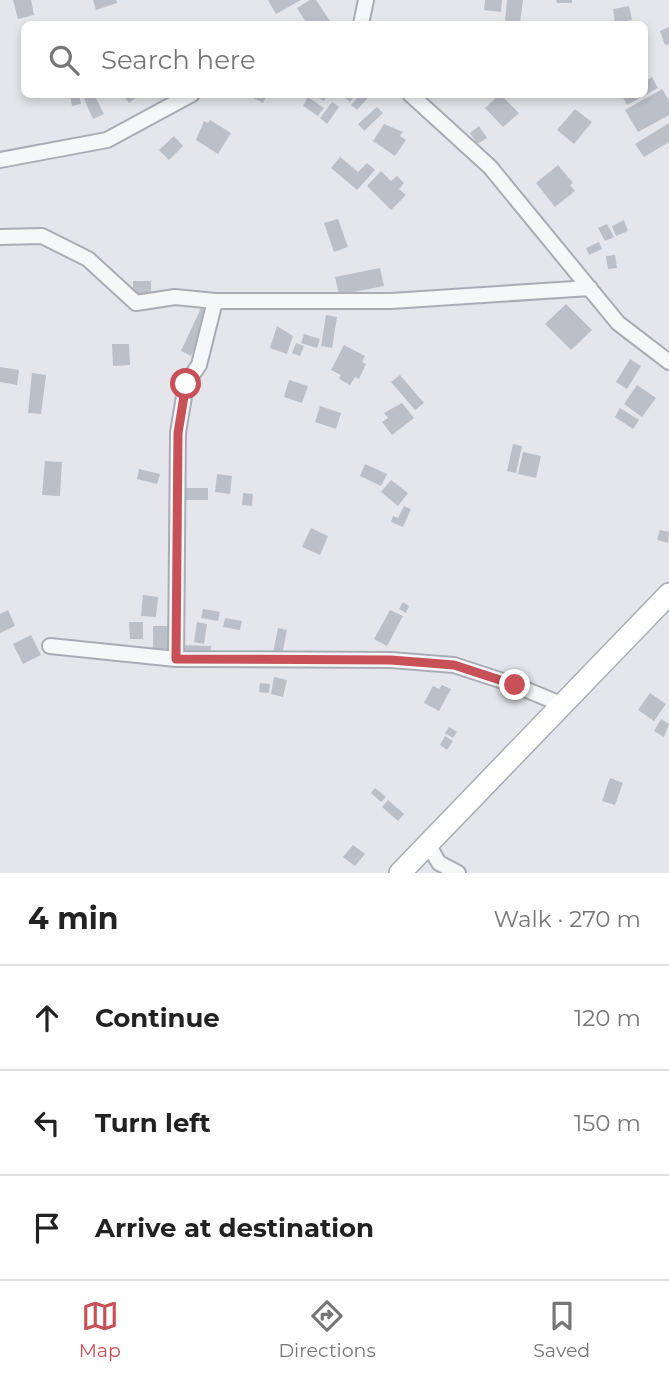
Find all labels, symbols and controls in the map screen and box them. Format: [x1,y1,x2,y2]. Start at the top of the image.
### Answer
search box [21,21,648,98]
icon: search [45,41,83,79]
text: Search here [101,44,256,76]
route start [170,368,201,399]
route end [499,669,530,700]
text: 4 min [28,900,118,937]
text: Walk · 270 m [494,905,641,933]
icon: ahead [28,999,66,1037]
text: Continue [95,1002,220,1034]
text: 120 m [574,1004,641,1032]
icon: left [28,1104,66,1142]
text: Turn left [95,1107,211,1139]
text: 150 m [574,1109,641,1137]
icon: arrive [28,1209,66,1247]
text: Arrive at destination [95,1212,374,1244]
tab: Map [79,1297,121,1362]
tab: Directions [278,1297,376,1362]
tab: Saved [533,1297,590,1362]

